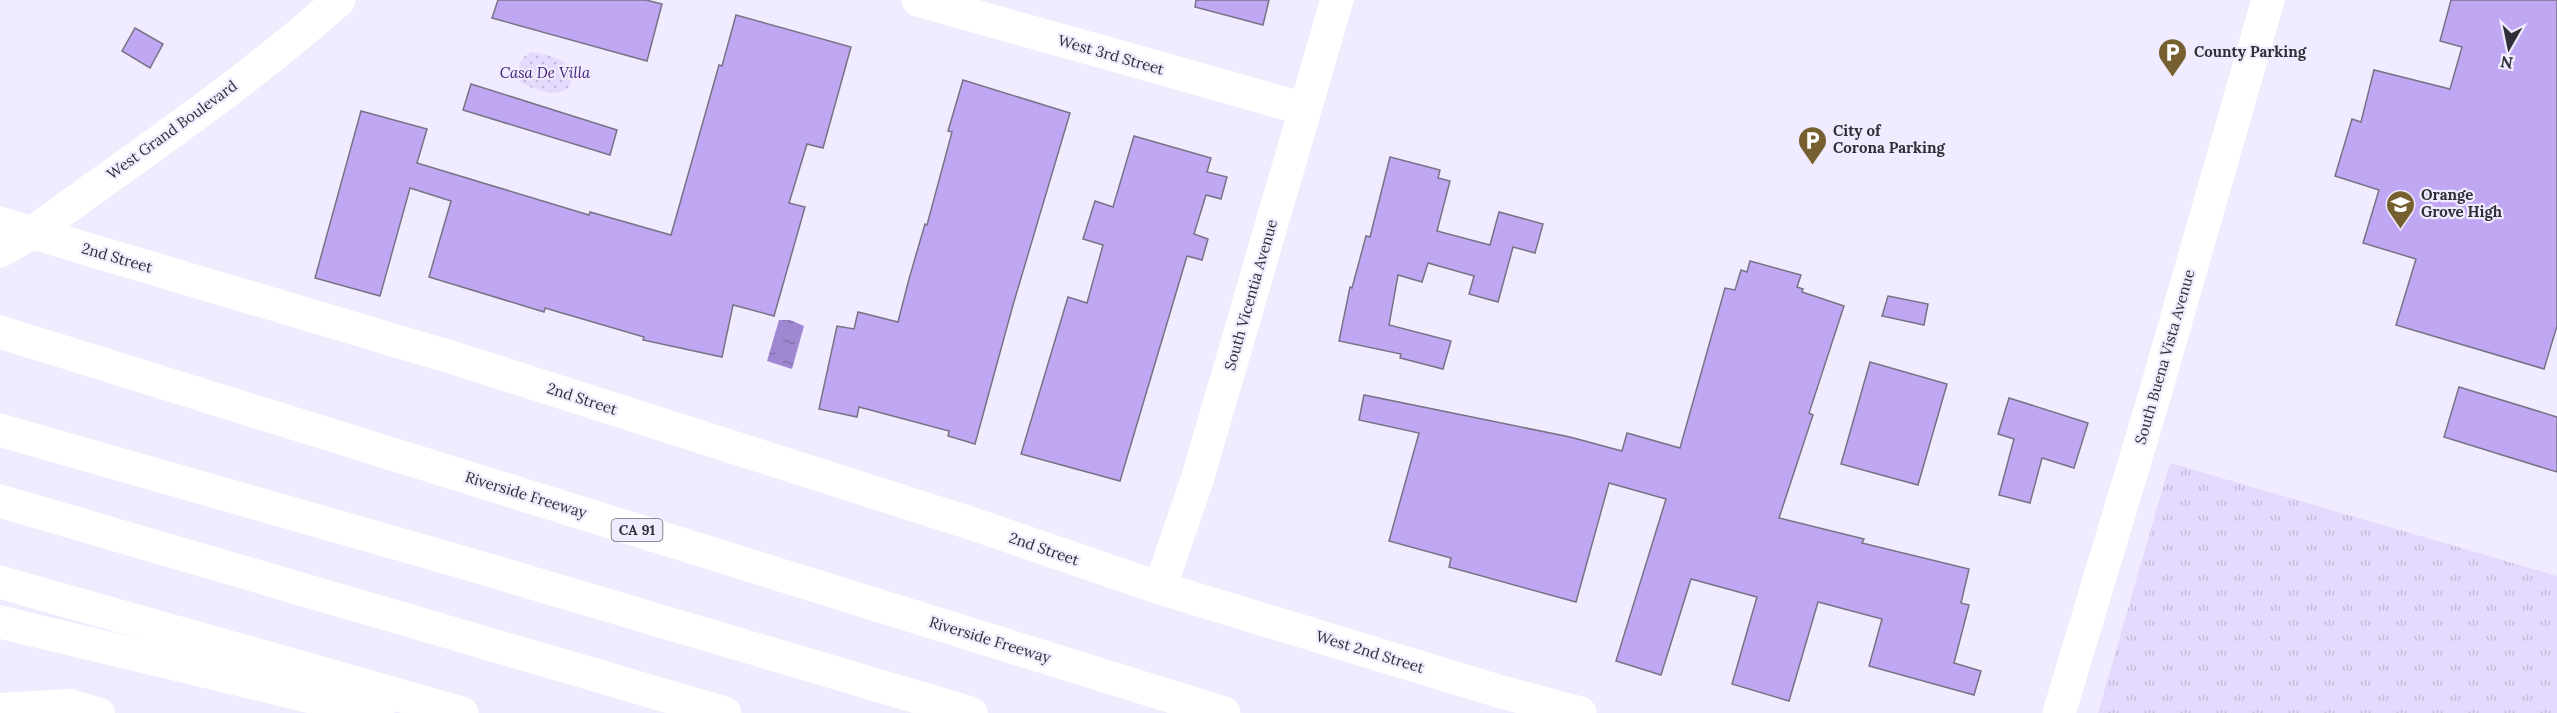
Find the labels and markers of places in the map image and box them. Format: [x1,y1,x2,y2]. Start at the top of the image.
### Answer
parking icon: County Parking [2157,36,2189,78]
place label: County Parking [2194,42,2307,61]
place label: City of Corona Parking [1833,121,1946,157]
parking icon: City of Corona Parking [1796,124,1828,166]
place label: Orange Grove High [2421,185,2503,221]
school or university icon: Orange Grove High [2384,188,2416,230]

